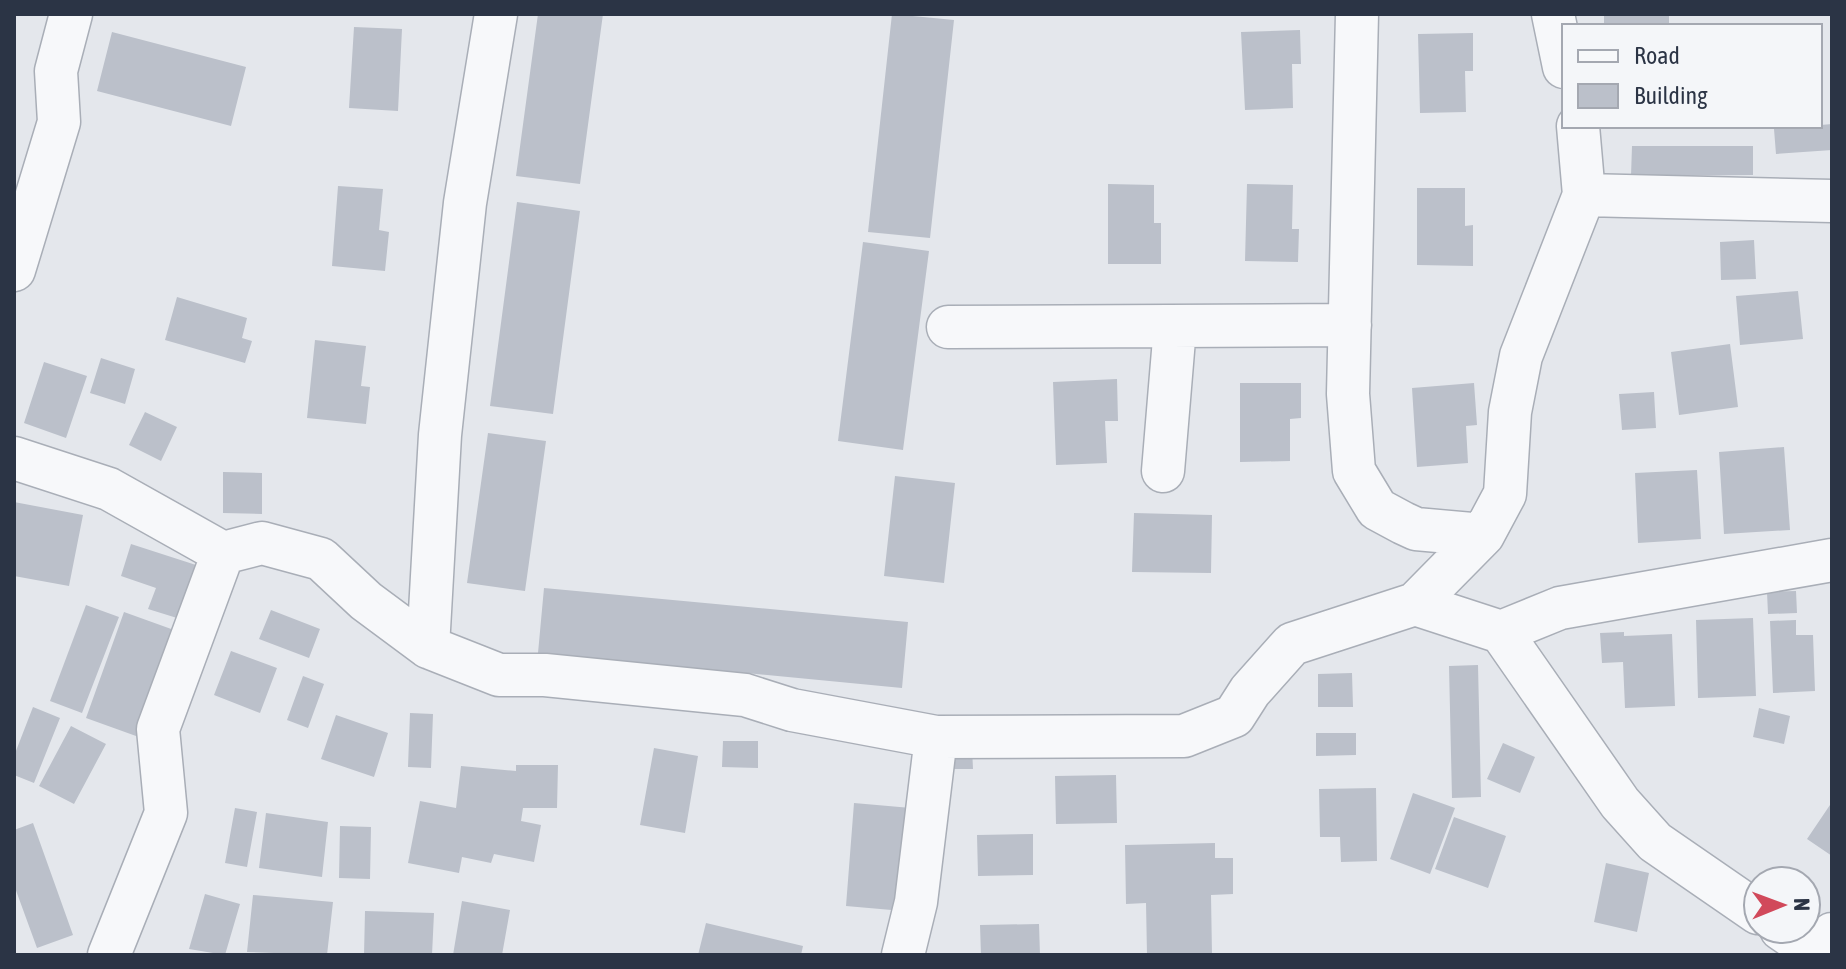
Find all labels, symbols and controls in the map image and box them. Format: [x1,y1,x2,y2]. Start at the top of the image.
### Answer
legend [1562,24,1822,128]
text: Road [1634,42,1680,69]
text: Building [1634,82,1708,109]
north arrow [1742,865,1822,945]
text: N [1789,898,1815,911]

